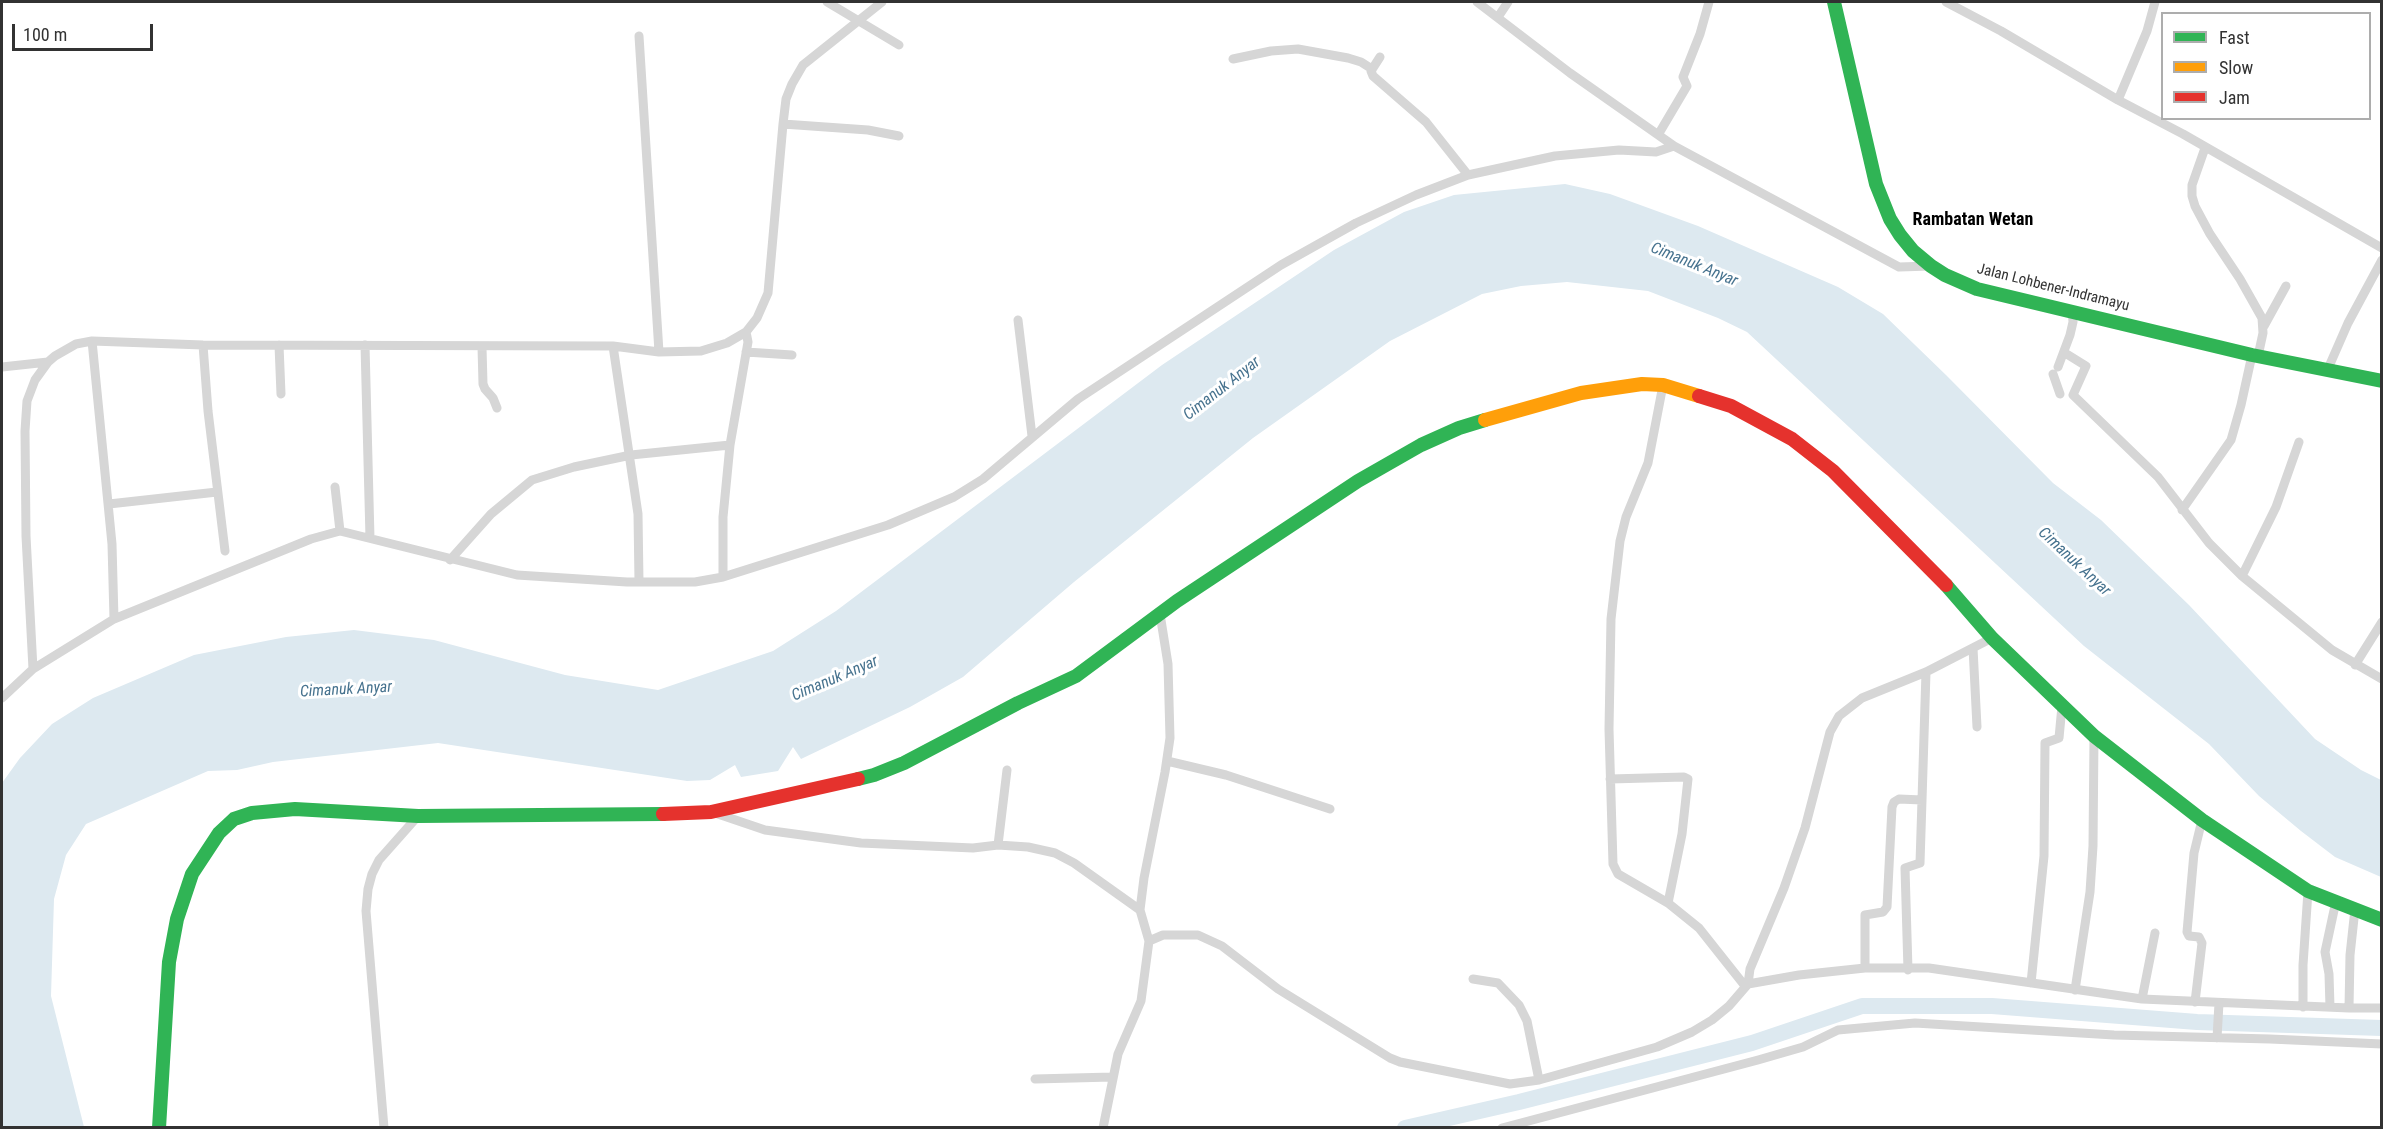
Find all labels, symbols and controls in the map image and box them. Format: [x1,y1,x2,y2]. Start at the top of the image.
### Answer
scale bar [15,12,156,50]
legend [2161,12,2371,120]
text: 100 m [23,24,67,45]
text: Fast [2219,27,2250,48]
text: Slow [2219,57,2253,78]
text: Jam [2219,87,2250,108]
district label: Rambatan Wetan [1913,209,2033,231]
water label: Cimanuk Anyar [1648,239,1740,291]
street label: Jalan Lohbener-Indramayu [1975,260,2131,316]
water label: Cimanuk Anyar [1180,353,1264,425]
water label: Cimanuk Anyar [2034,524,2114,600]
water label: Cimanuk Anyar [789,652,881,706]
water label: Cimanuk Anyar [300,678,392,702]

